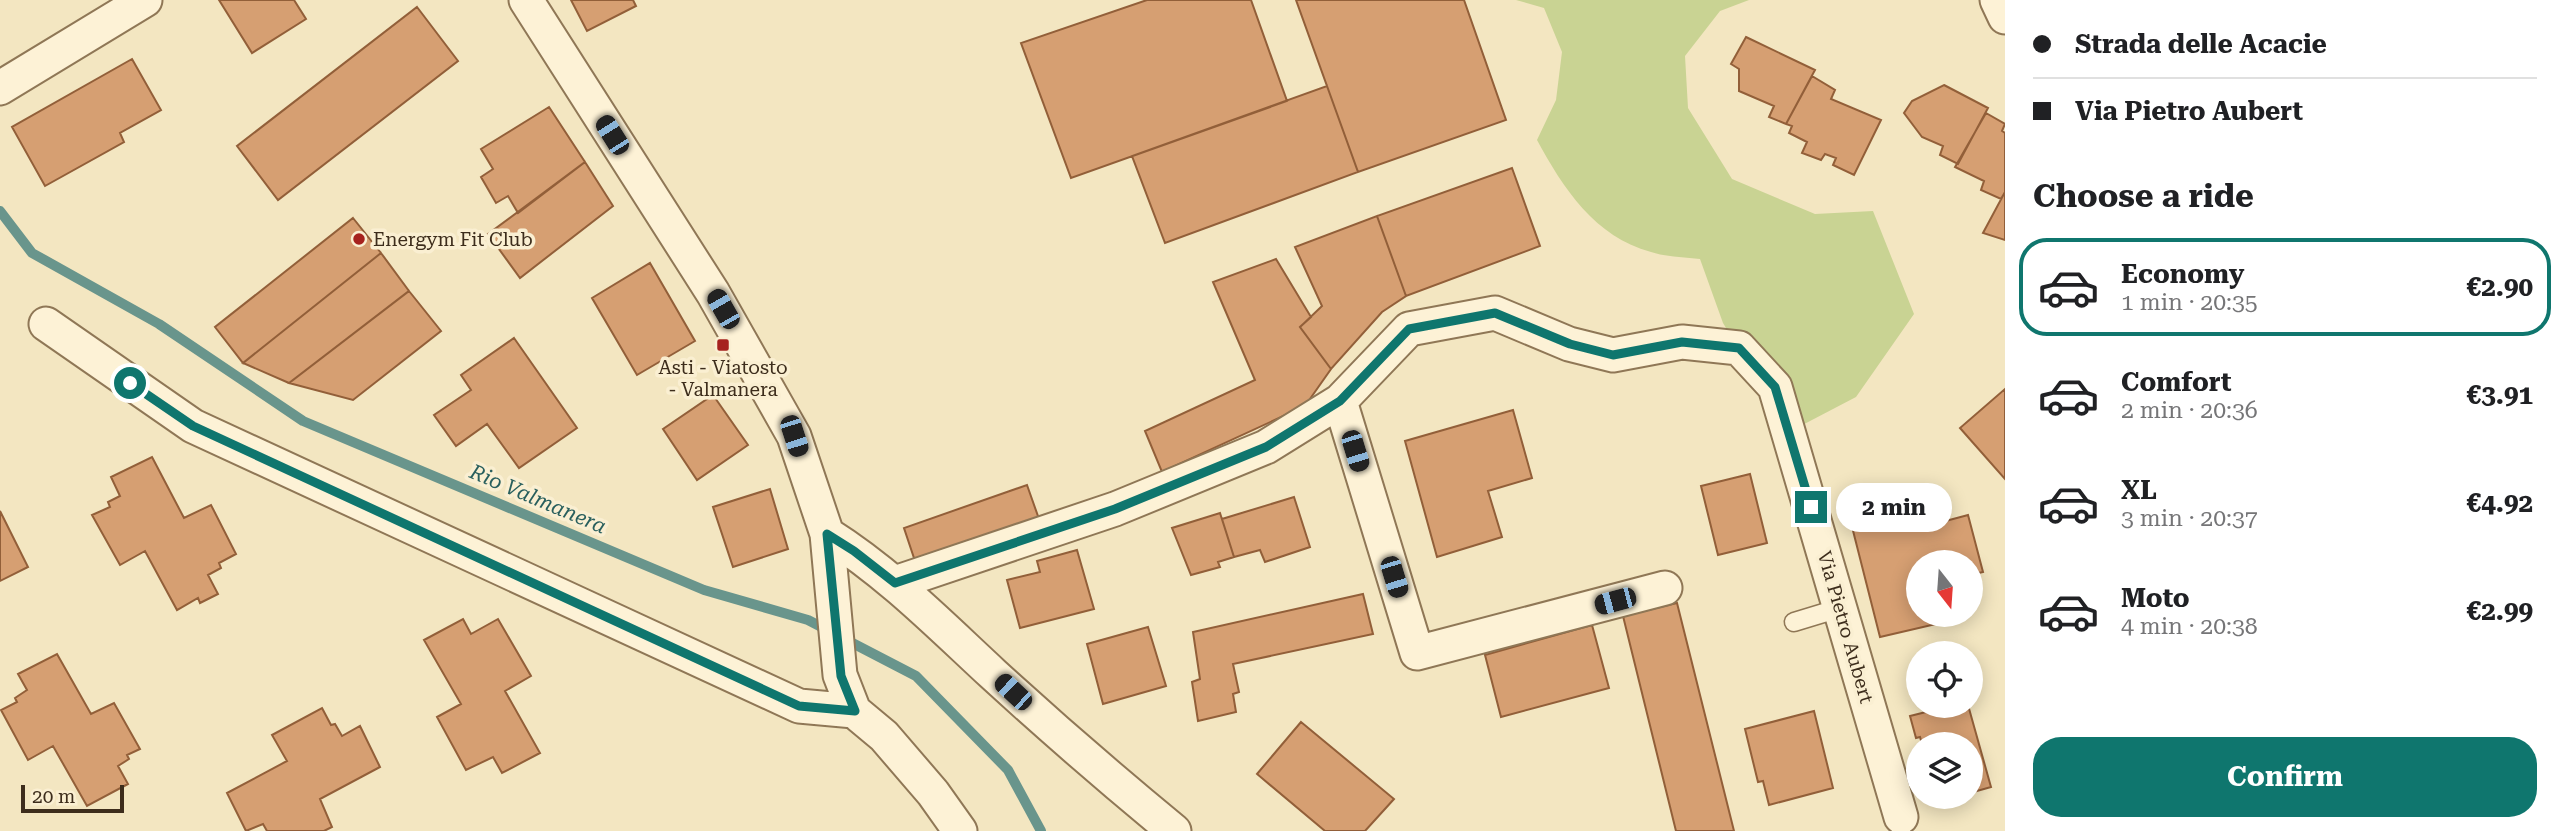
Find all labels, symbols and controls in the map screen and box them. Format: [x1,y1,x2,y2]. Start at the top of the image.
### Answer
text: Strada delle Acacie [2075,29,2327,59]
text: Via Pietro Aubert [2075,96,2303,126]
car [592,112,633,158]
text: Choose a ride [2033,177,2254,215]
place label: Energym Fit Club [373,228,533,251]
marker: Energym Fit Club [351,231,367,247]
icon: car [2037,256,2100,319]
text: Economy [2121,259,2244,289]
text: €2.90 [2467,272,2533,302]
car [704,286,743,332]
text: 1 min · 20:35 [2121,289,2258,316]
marker: Asti - Viatosto - Valmanera [715,337,731,353]
place label: Asti - Viatosto - Valmanera [658,356,788,401]
icon: car [2037,364,2100,427]
route start [114,367,146,399]
text: Comfort [2121,367,2231,397]
text: €3.91 [2467,380,2533,410]
text: 2 min · 20:36 [2121,397,2258,424]
car [778,413,811,459]
car [1339,428,1372,474]
water label: Rio Valmanera [465,459,610,539]
icon: car [2037,472,2100,535]
text: XL [2121,475,2157,505]
callout: 2 min [1836,482,1951,532]
text: €4.92 [2467,488,2533,518]
route end [1795,491,1827,523]
text: 2 min [1862,494,1926,521]
text: 3 min · 20:37 [2121,505,2258,532]
street label: Via Pietro Aubert [1813,548,1878,706]
north arrow [1906,550,1983,626]
map controls [1906,550,1983,809]
car [1378,554,1411,600]
icon: car [2037,580,2100,643]
text: Moto [2121,583,2190,613]
car [1592,585,1639,617]
text: €2.99 [2467,596,2533,626]
text: 4 min · 20:38 [2121,613,2258,640]
button: locate [1906,641,1983,718]
car [991,670,1036,714]
button: layers [1906,732,1983,809]
button: Confirm [2033,737,2537,817]
scale bar [21,782,124,814]
text: 20 m [32,785,75,808]

